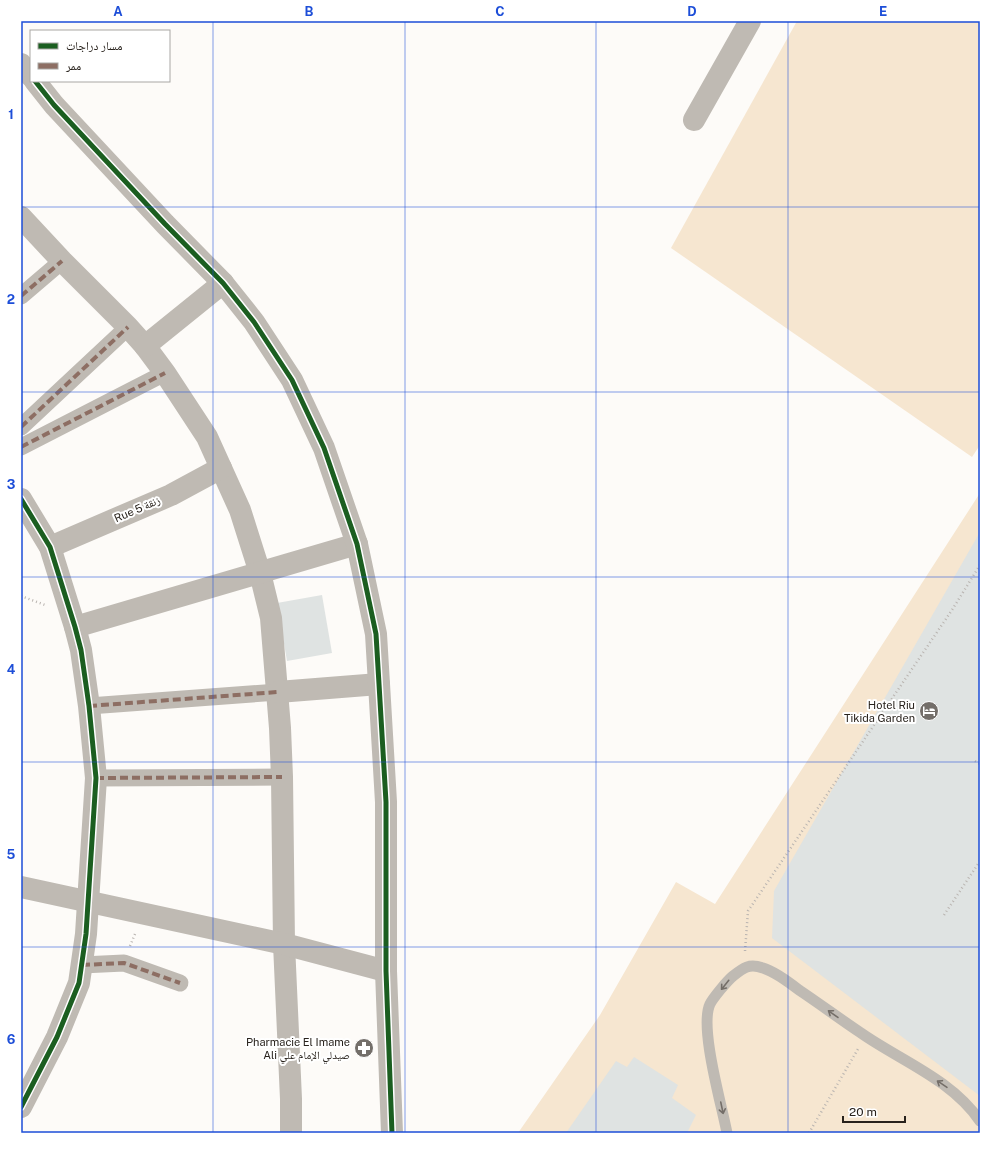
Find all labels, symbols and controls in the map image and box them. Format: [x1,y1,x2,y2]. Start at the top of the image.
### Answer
text: A [113,4,123,19]
text: B [305,4,314,19]
text: C [495,4,505,19]
text: D [687,4,697,19]
text: E [879,4,887,19]
legend [30,30,170,82]
text: مسار دراجات [66,39,122,53]
text: ممر [65,59,81,73]
text: 1 [8,107,14,122]
text: 2 [7,292,15,307]
text: 3 [7,477,16,492]
street label: Rue 5 زنقة [112,494,162,524]
text: 4 [7,662,16,677]
place label: Hotel Riu Tikida Garden [844,699,915,724]
hotel icon: Hotel Riu Tikida Garden [918,700,940,722]
text: 5 [7,847,16,862]
one-way arrow [720,980,729,991]
one-way arrow [828,1010,839,1018]
text: 6 [7,1032,16,1047]
place label: Pharmacie El Imame Ali صيدلي الإمام علي [246,1036,350,1064]
pharmacy icon: Pharmacie El Imame Ali صيدلي الإمام علي [353,1037,375,1059]
one-way arrow [937,1080,948,1088]
scale bar [843,1098,905,1124]
one-way arrow [718,1101,726,1114]
text: 20 m [849,1105,877,1119]

